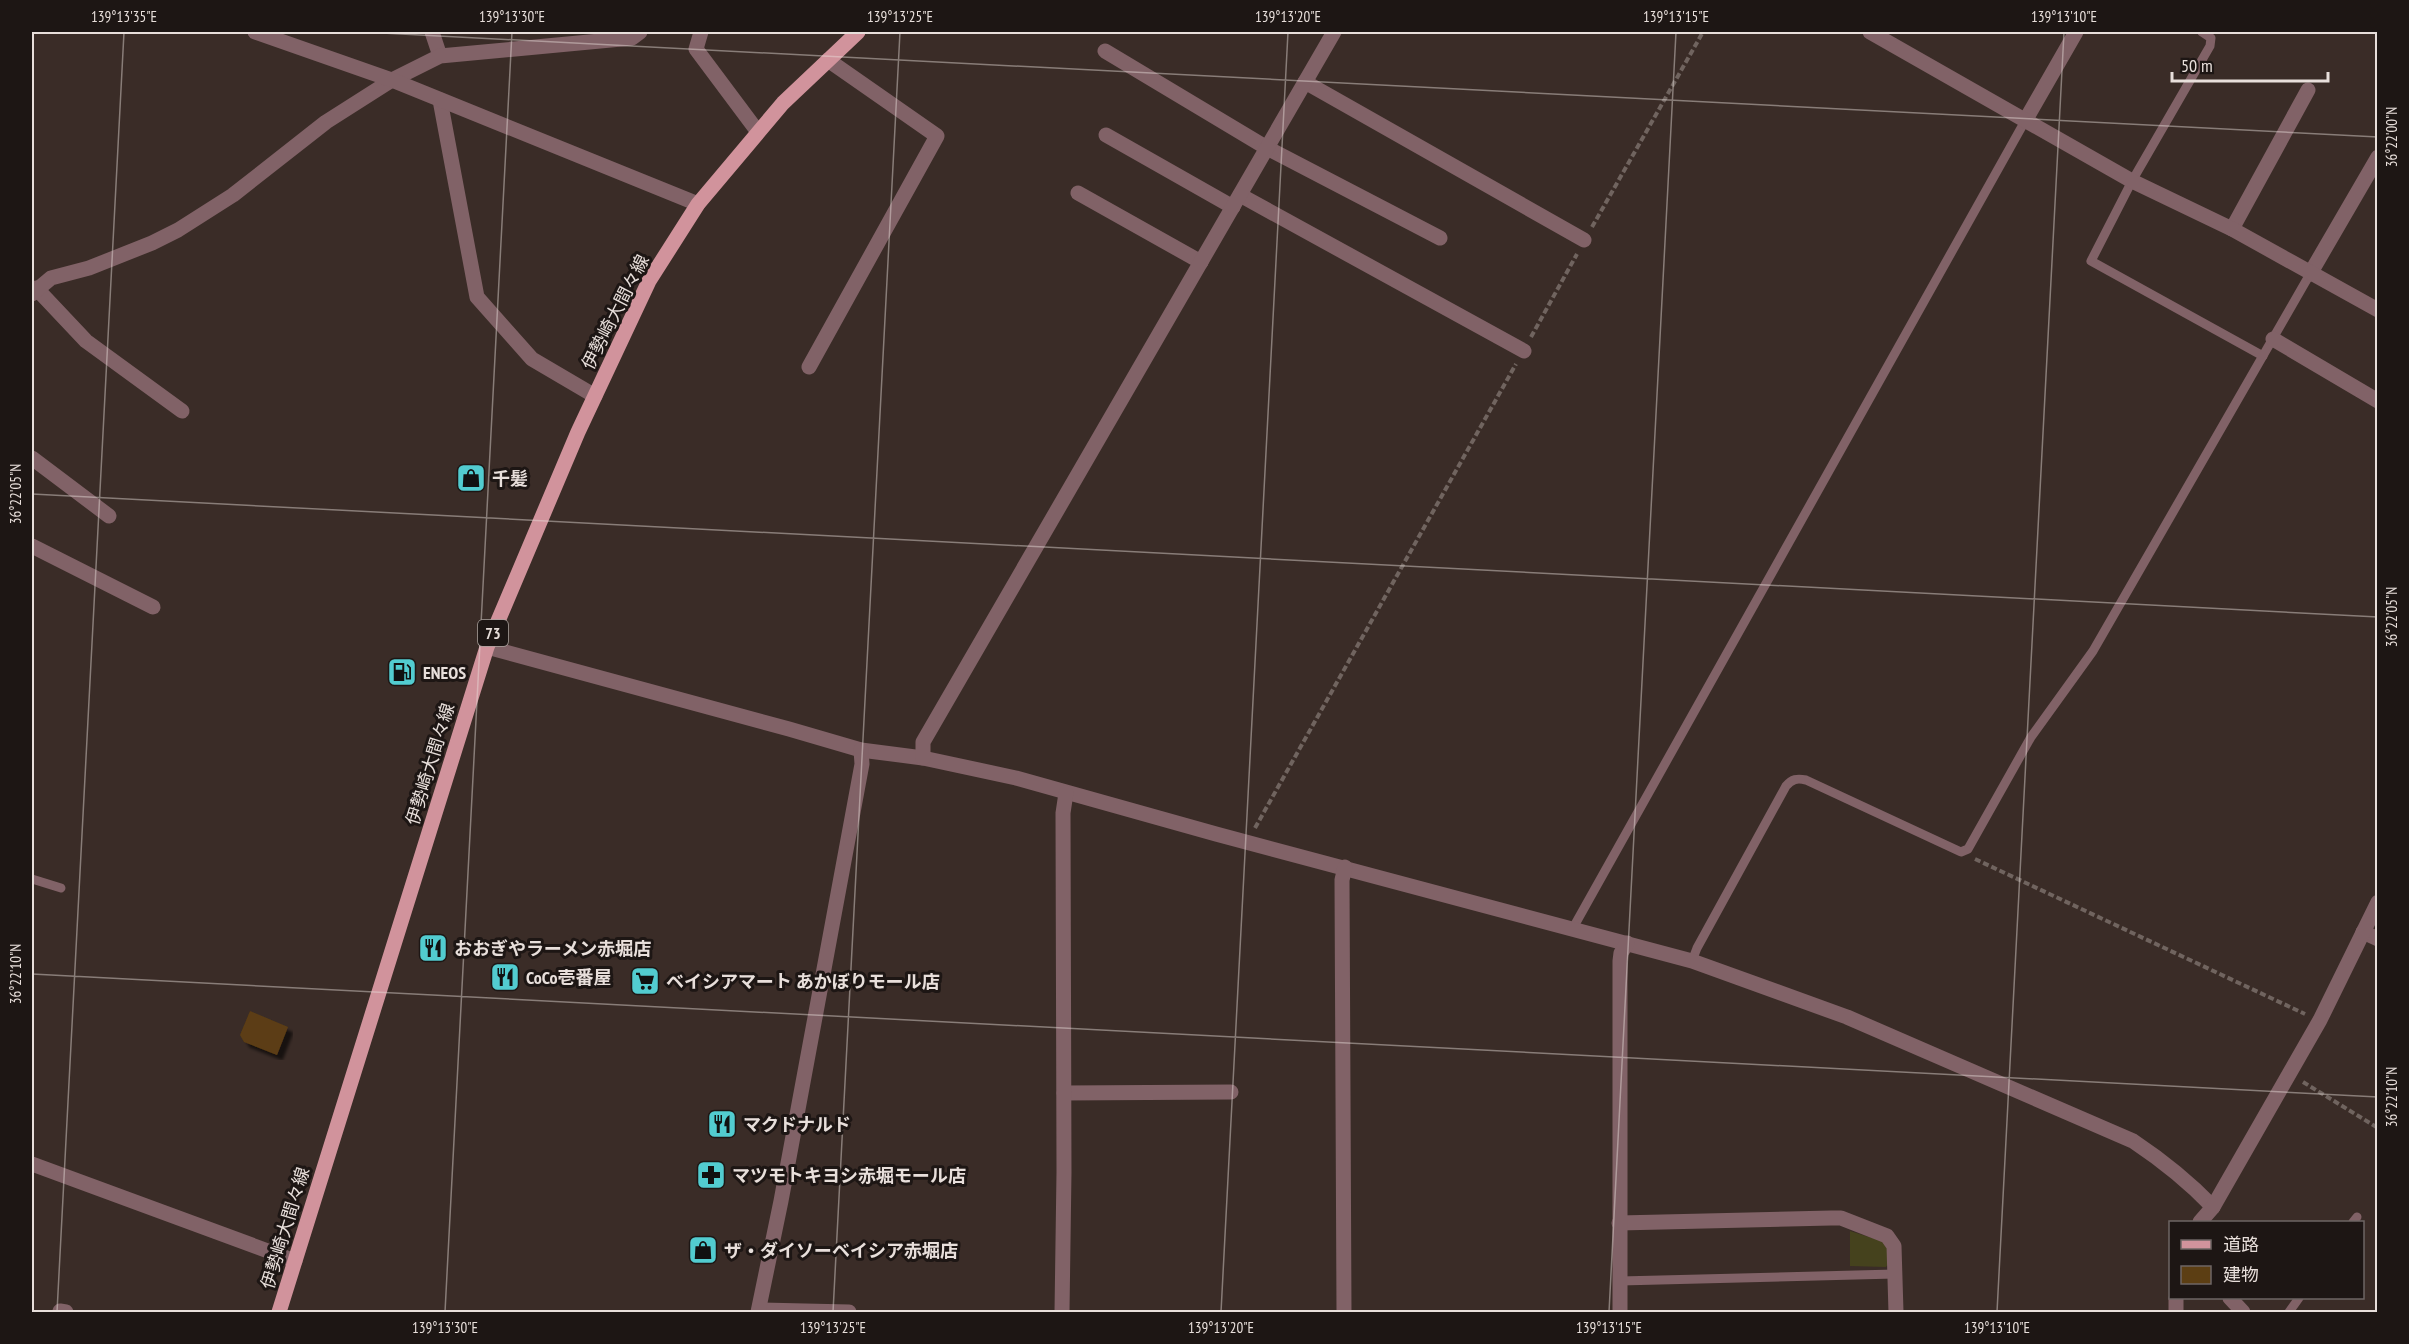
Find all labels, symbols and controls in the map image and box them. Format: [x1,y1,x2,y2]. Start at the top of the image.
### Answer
text: 139°13'35"E [91,7,157,26]
text: 139°13'30"E [479,7,545,26]
text: 139°13'25"E [867,7,933,26]
text: 139°13'20"E [1255,7,1321,26]
text: 139°13'15"E [1643,7,1709,26]
text: 139°13'10"E [2031,7,2097,26]
scale bar [2172,45,2328,83]
text: 50 m [2181,54,2213,77]
text: 36°22'00"N [2382,107,2401,167]
street label: 伊勢崎大間々線 [576,251,654,373]
shop icon: 千髪 [455,462,487,494]
text: 36°22'05"N [6,464,25,524]
place label: 千髪 [492,467,528,490]
text: 36°22'05"N [2382,587,2401,647]
road number: 73 [478,620,508,646]
fuel station icon: ENEOS [386,656,418,688]
place label: ENEOS [423,661,466,684]
street label: 伊勢崎大間々線 [401,700,459,828]
restaurant icon: おおぎやラーメン赤堀店 [417,932,449,964]
place label: おおぎやラーメン赤堀店 [454,937,651,960]
text: 36°22'10"N [6,944,25,1004]
restaurant icon: CoCo壱番屋 [489,961,521,993]
supermarket icon: ベイシアマート あかぼりモール店 [629,965,661,997]
place label: CoCo壱番屋 [526,966,611,989]
place label: ベイシアマート あかぼりモール店 [666,970,940,993]
text: 36°22'10"N [2382,1067,2401,1127]
restaurant icon: マクドナルド [706,1108,738,1140]
place label: マクドナルド [743,1113,851,1136]
pharmacy icon: マツモトキヨシ赤堀モール店 [695,1159,727,1191]
street label: 伊勢崎大間々線 [256,1164,314,1292]
place label: マツモトキヨシ赤堀モール店 [732,1164,966,1187]
legend [2169,1221,2364,1299]
text: 道路 [2223,1233,2259,1256]
shop icon: ザ・ダイソーベイシア赤堀店 [687,1234,719,1266]
place label: ザ・ダイソーベイシア赤堀店 [724,1239,958,1262]
text: 建物 [2223,1263,2259,1286]
text: 139°13'30"E [412,1318,478,1337]
text: 139°13'25"E [800,1318,866,1337]
text: 139°13'20"E [1188,1318,1254,1337]
text: 139°13'15"E [1576,1318,1642,1337]
text: 139°13'10"E [1964,1318,2030,1337]

